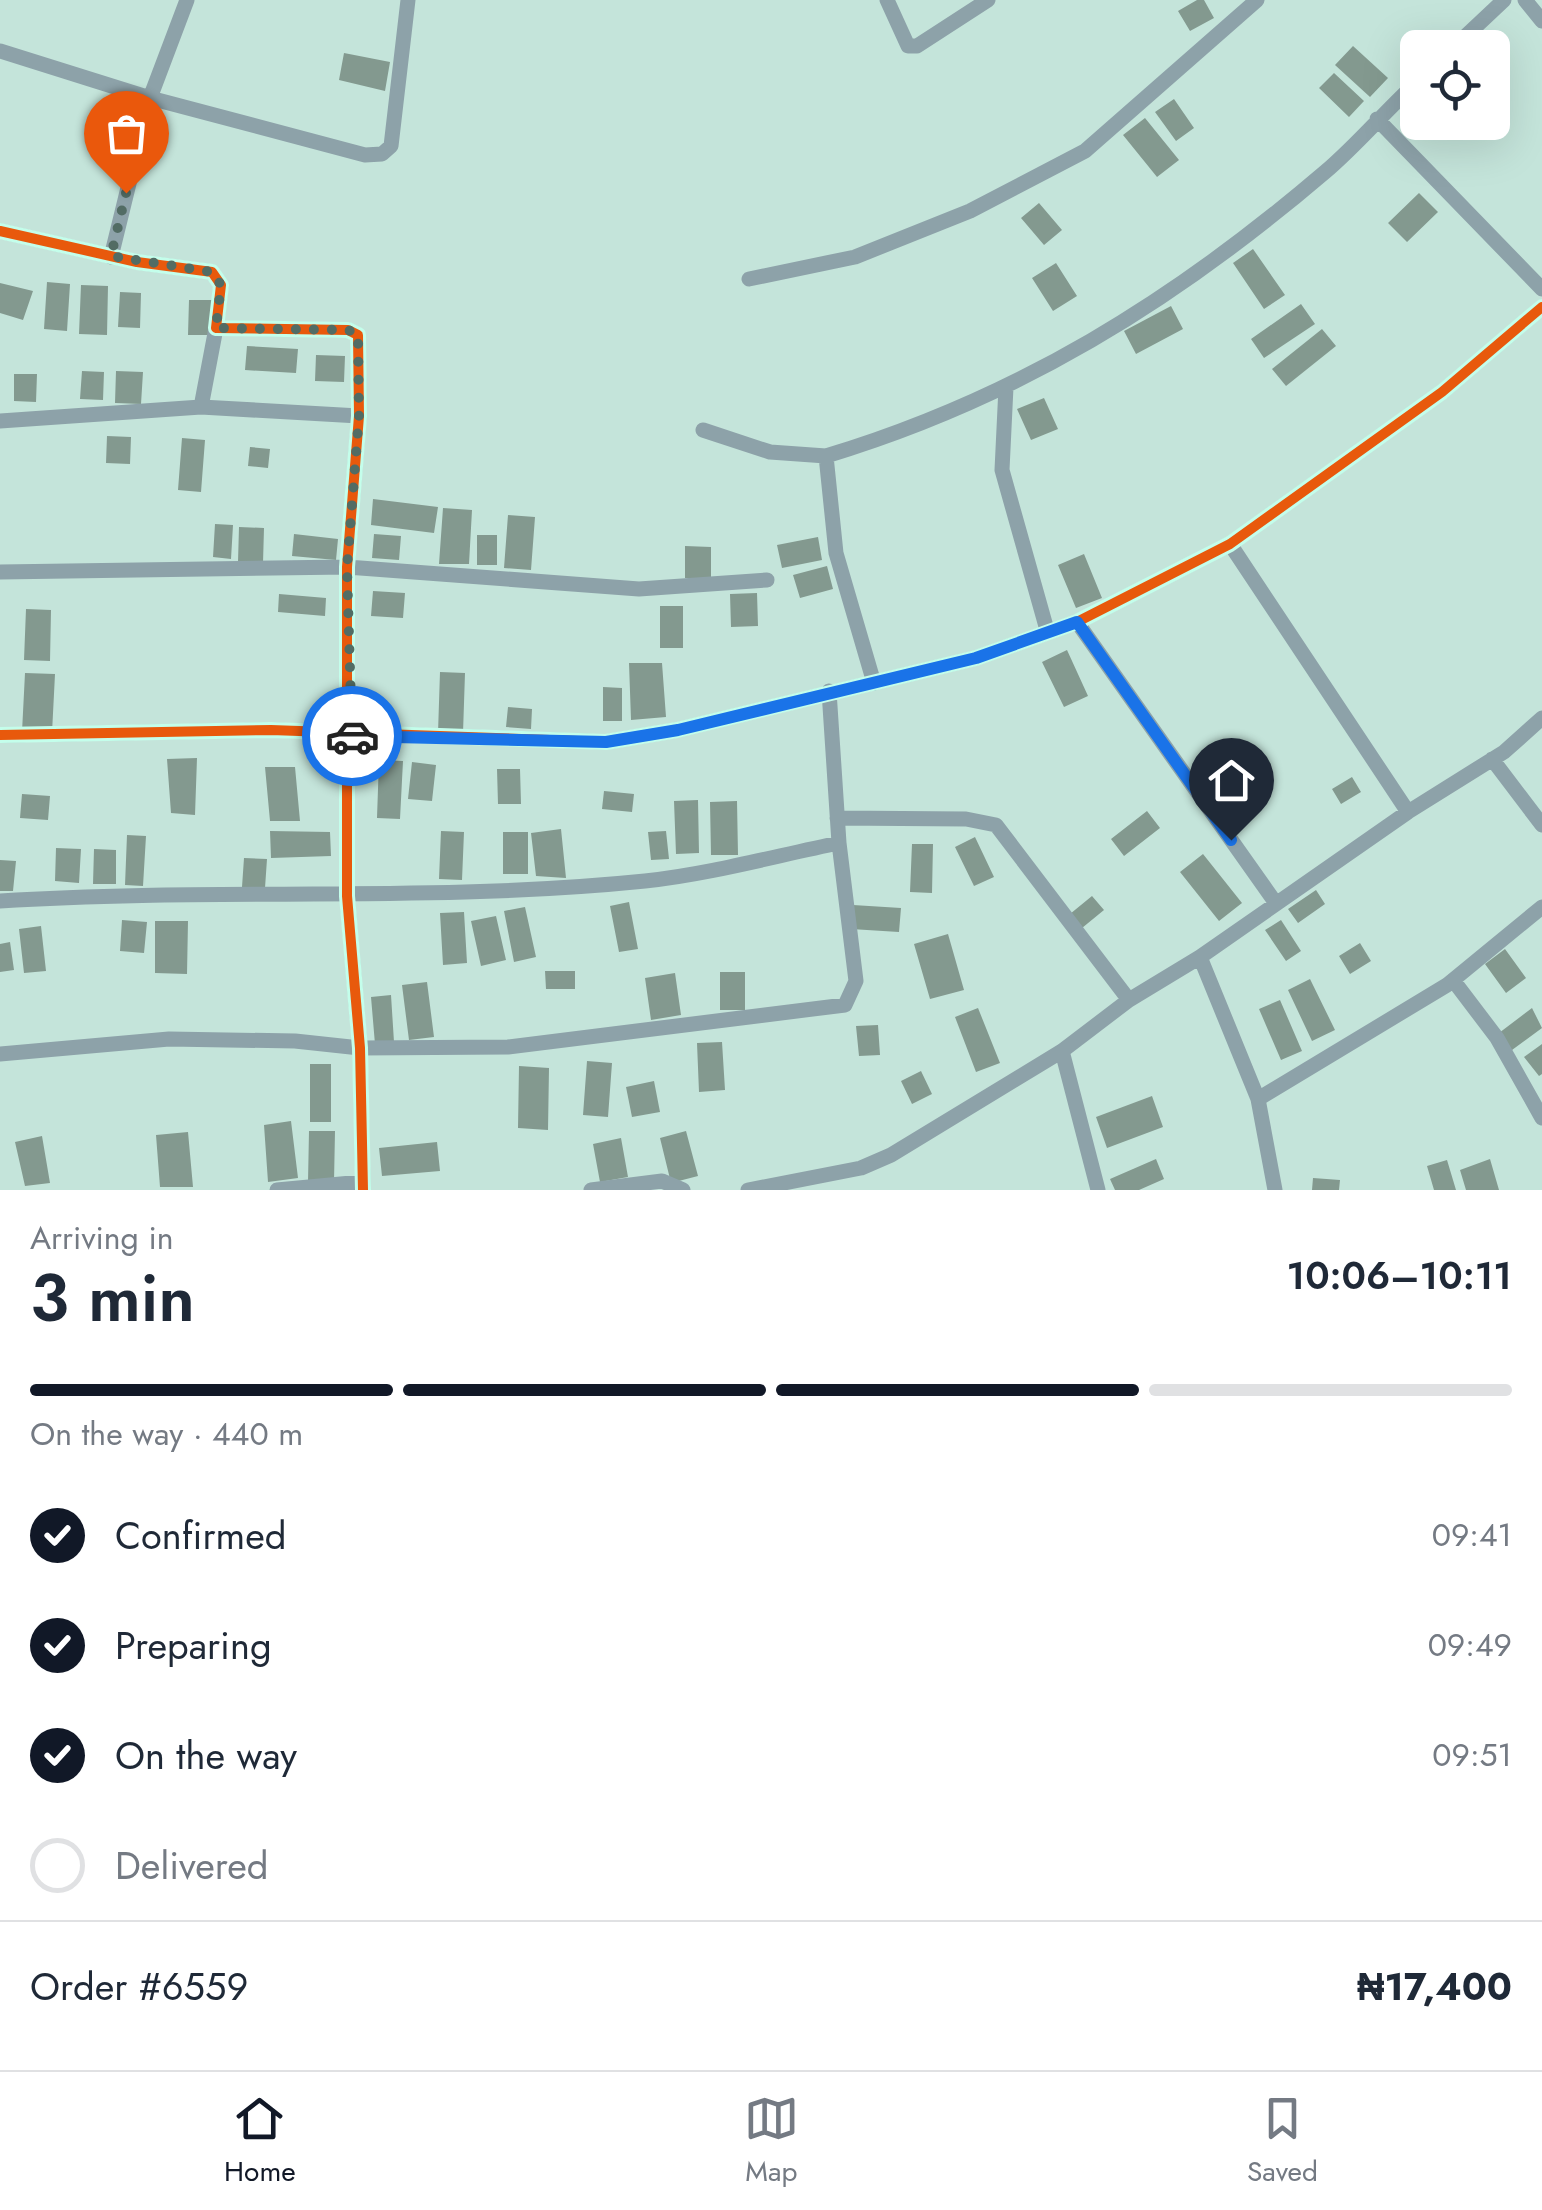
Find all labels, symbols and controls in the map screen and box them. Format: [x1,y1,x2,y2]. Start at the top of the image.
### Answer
map controls [1400,30,1510,140]
button: locate [1400,30,1510,140]
pin [84,91,169,194]
icon: bag [99,106,154,161]
courier [302,686,402,786]
icon: car [325,709,380,764]
pin [1189,738,1274,841]
icon: home [1204,753,1259,808]
text: Arriving in [30,1215,174,1261]
text: 10:06–10:11 [1287,1248,1512,1303]
text: 3 min [30,1251,195,1345]
text: On the way · 440 m [30,1411,303,1457]
icon: check [30,1508,85,1563]
text: Confirmed [115,1508,286,1563]
text: 09:41 [1432,1512,1512,1558]
icon: check [30,1618,85,1673]
text: Preparing [115,1618,272,1673]
text: 09:49 [1428,1622,1512,1668]
icon: check [30,1728,85,1783]
text: On the way [115,1728,297,1783]
text: 09:51 [1432,1732,1512,1778]
text: Delivered [115,1838,268,1893]
text: Order #6559 [30,1959,248,2014]
text: ₦17,400 [1357,1959,1512,2014]
tab: Home [224,2091,296,2192]
tab: Map [744,2091,799,2192]
tab: Saved [1247,2091,1318,2192]

